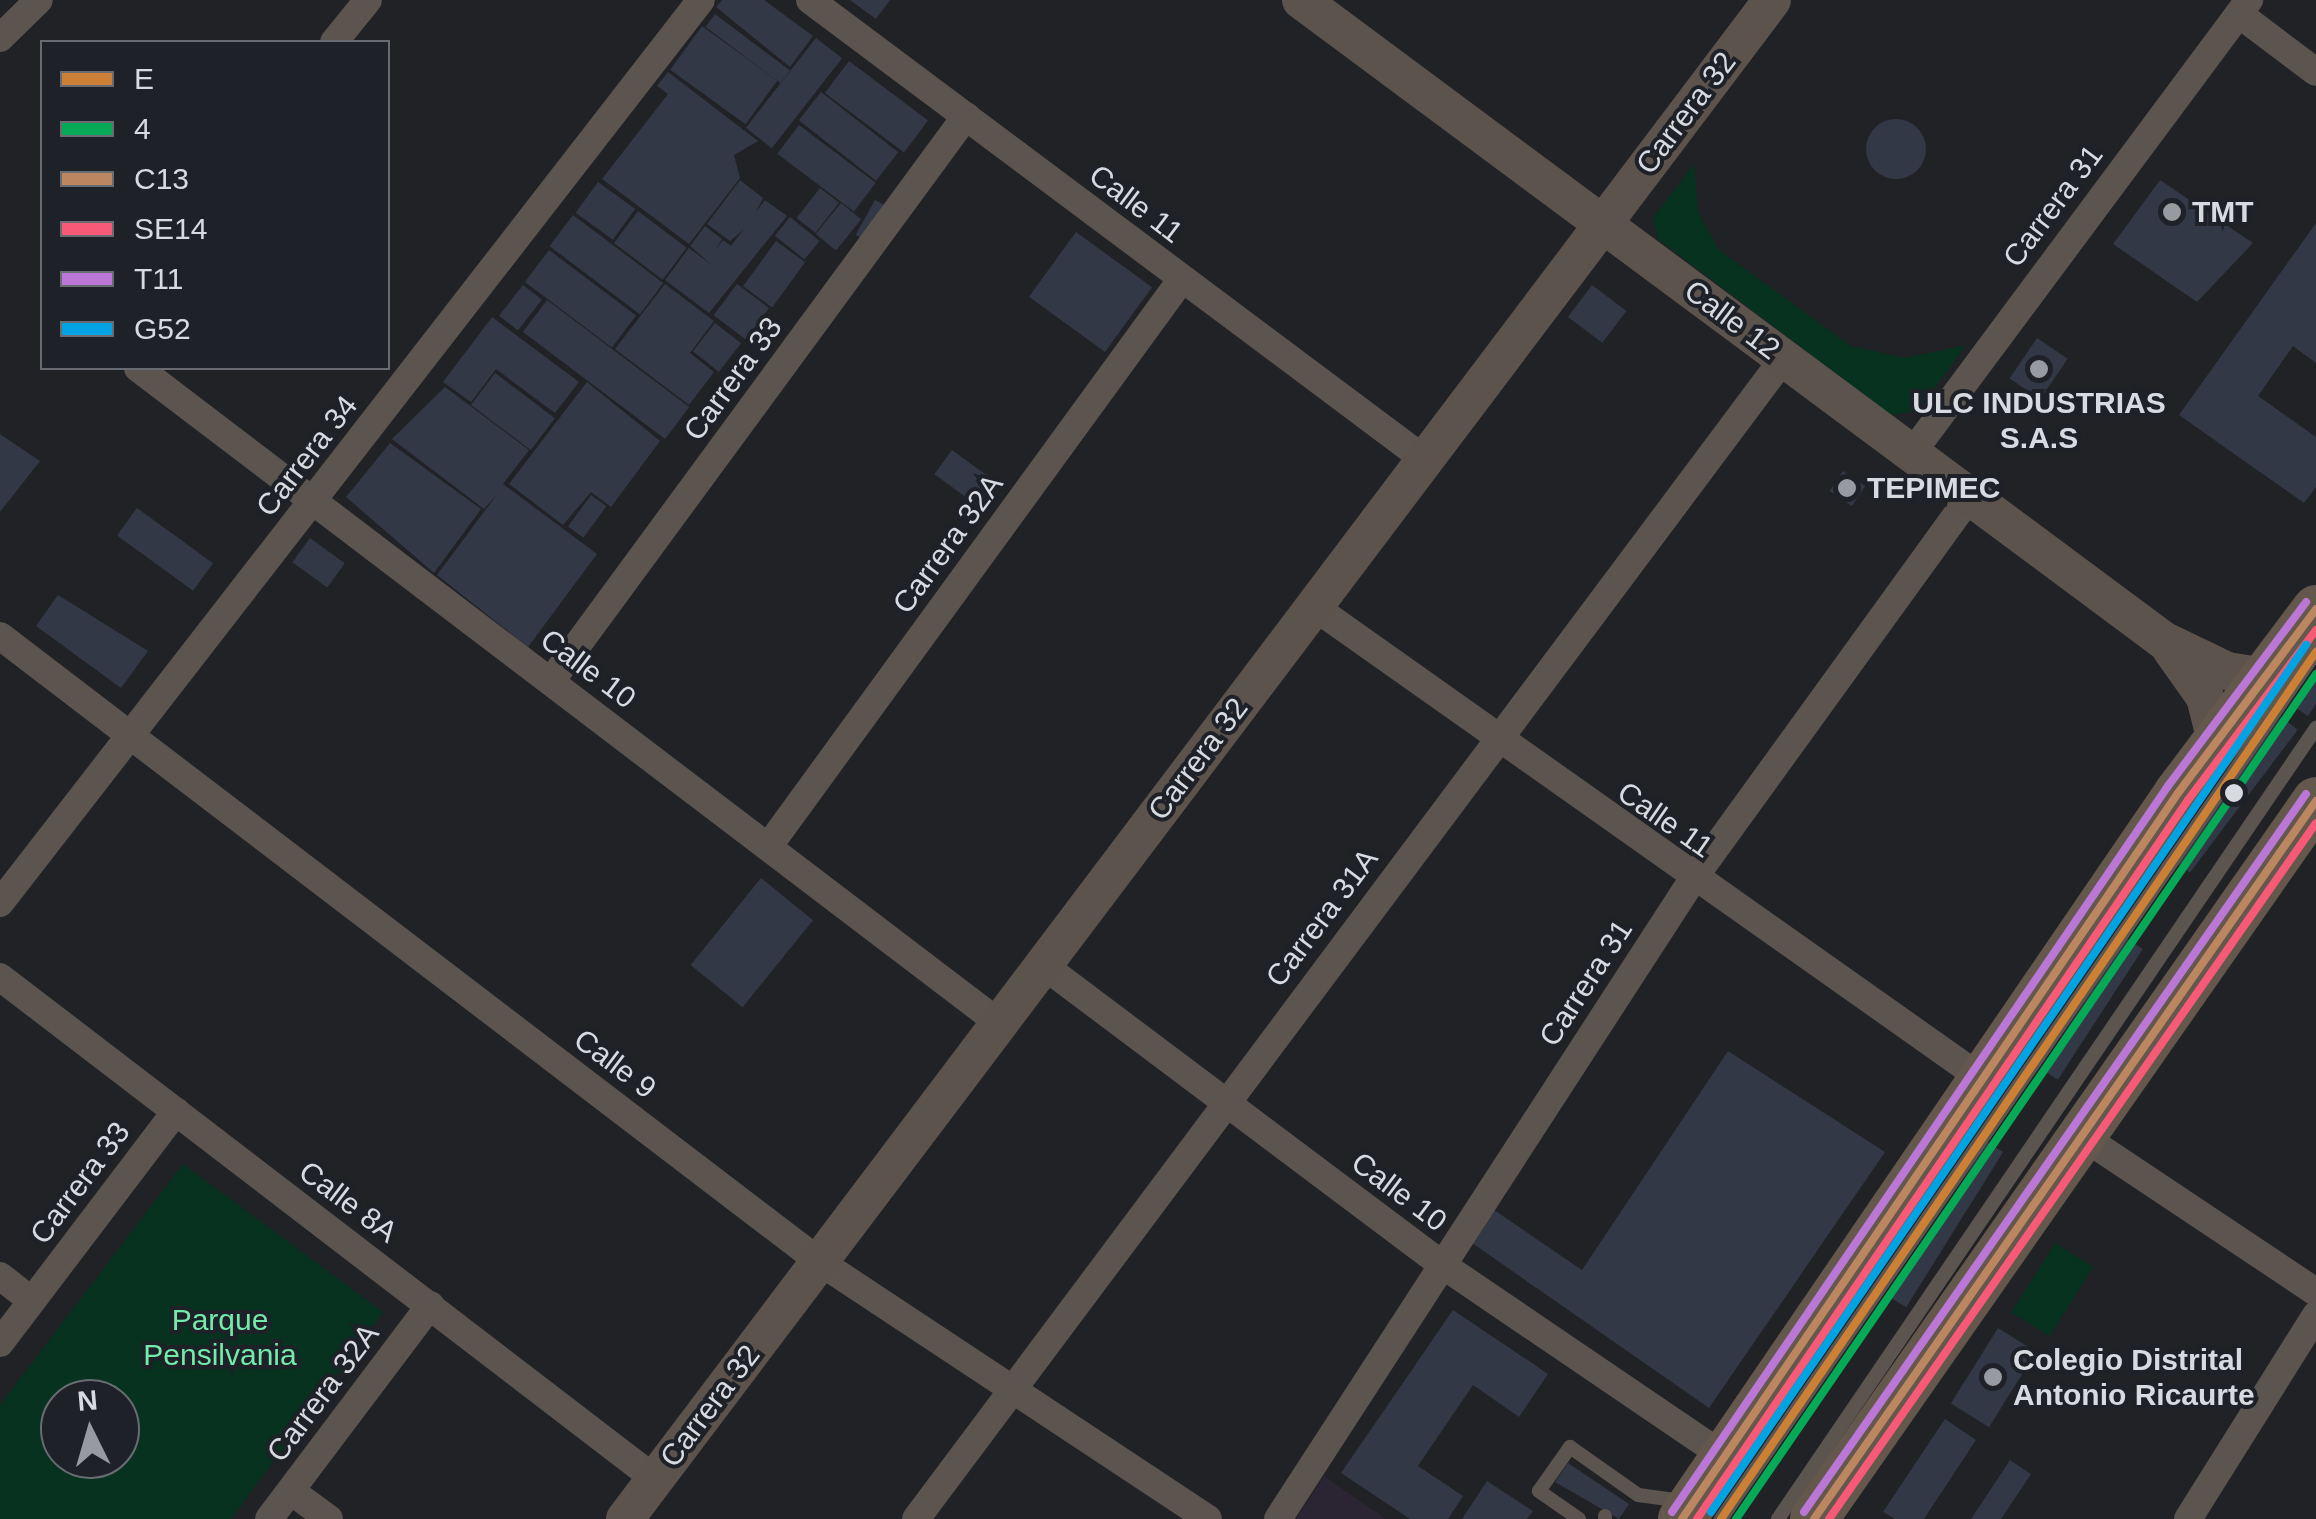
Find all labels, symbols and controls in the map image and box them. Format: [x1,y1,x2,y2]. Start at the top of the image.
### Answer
legend [40,40,390,370]
street label: Carrera 32 [1628,45,1744,181]
text: E [134,62,154,95]
text: 4 [134,112,151,145]
street label: Carrera 31 [1995,138,2111,274]
street label: Calle 11 [1082,157,1190,251]
text: C13 [134,162,189,195]
place label: TMT [2192,194,2254,230]
marker: TMT [2161,201,2183,223]
text: SE14 [134,212,207,245]
text: T11 [134,262,183,295]
street label: Calle 12 [1677,273,1787,367]
street label: Carrera 33 [676,310,790,448]
text: G52 [134,312,191,345]
marker: ULC INDUSTRIAS S.A.S [2028,358,2050,380]
place label: ULC INDUSTRIAS S.A.S [1912,385,2166,456]
street label: Carrera 34 [249,388,365,524]
street label: Carrera 32A [885,467,1011,621]
place label: TEPIMEC [1867,470,2000,506]
marker: TEPIMEC [1836,477,1858,499]
street label: Calle 10 [533,622,643,716]
street label: Carrera 32 [1140,691,1256,827]
street label: Calle 11 [1611,774,1719,866]
unlabelled marker [2224,783,2244,803]
street label: Carrera 31A [1258,842,1386,994]
street label: Carrera 31 [1532,913,1640,1053]
street label: Calle 9 [567,1022,663,1106]
street label: Carrera 33 [22,1115,138,1251]
street label: Calle 10 [1344,1145,1454,1239]
street label: Calle 8A [292,1154,404,1250]
park label: Parque Pensilvania [143,1302,297,1372]
street label: Carrera 32A [259,1317,387,1469]
street label: Carrera 32 [652,1338,768,1474]
place label: Colegio Distrital Antonio Ricaurte [2013,1342,2255,1412]
marker: Colegio Distrital Antonio Ricaurte [1982,1366,2004,1388]
north arrow [40,1379,140,1479]
text: N [76,1384,99,1417]

